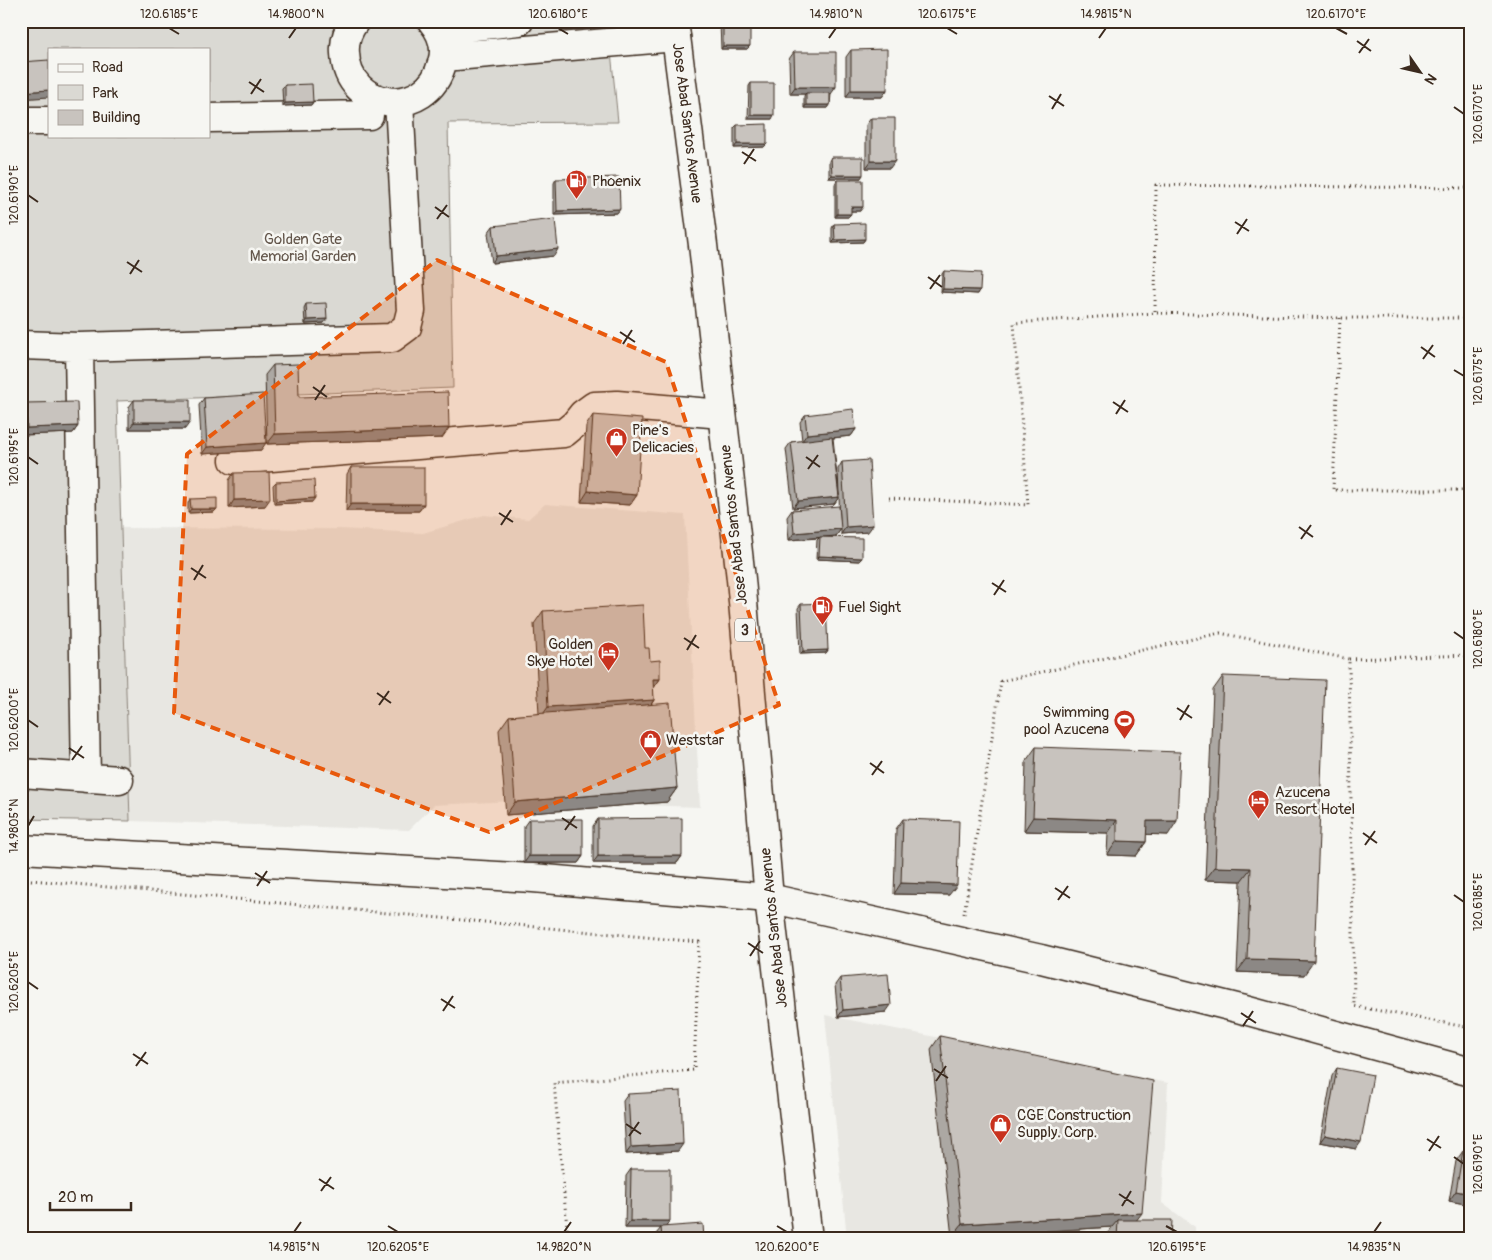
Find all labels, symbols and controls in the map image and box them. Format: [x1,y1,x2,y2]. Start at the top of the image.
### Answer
text: 120.6185°E [140,7,198,22]
text: 14.9800°N [268,7,324,22]
text: 120.6180°E [528,7,588,22]
text: 14.9810°N [810,7,862,22]
text: 120.6175°E [918,7,976,22]
text: 14.9815°N [1080,7,1132,22]
text: 120.6170°E [1306,7,1366,22]
street label: Jose Abad Santos Avenue [668,42,706,205]
legend [48,48,210,138]
north arrow [1394,48,1444,98]
text: Road [92,58,123,77]
text: N [1421,70,1440,88]
text: Park [92,84,119,103]
text: 120.6170°E [1471,84,1486,144]
text: Building [92,108,140,127]
text: 120.6190°E [7,165,22,225]
fuel station icon: Phoenix [564,169,588,200]
place label: Phoenix [592,172,641,191]
park label: Golden Gate Memorial Garden [250,230,356,266]
text: 120.6175°E [1471,347,1486,405]
place label: Pine's Delicacies [632,421,694,457]
shop icon: Pine's Delicacies [604,427,628,458]
text: 120.6195°E [7,428,22,486]
street label: Jose Abad Santos Avenue [716,443,752,606]
fuel station icon: Fuel Sight [810,595,834,626]
place label: Fuel Sight [838,598,902,617]
text: 120.6180°E [1471,609,1486,669]
road number: 3 [735,618,755,642]
place label: Golden Skye Hotel [527,635,593,671]
hotel icon: Golden Skye Hotel [597,641,621,672]
text: 120.6200°E [7,688,22,752]
place label: Swimming pool Azucena [1024,703,1109,739]
sports icon: Swimming pool Azucena [1113,709,1137,740]
shop icon: Weststar [638,728,662,759]
place label: Weststar [666,731,725,750]
place label: Azucena Resort Hotel [1275,783,1355,819]
hotel icon: Azucena Resort Hotel [1247,789,1271,820]
text: 14.9805°N [7,799,22,853]
street label: Jose Abad Santos Avenue [756,846,792,1009]
text: 120.6185°E [1471,873,1486,931]
text: 120.6205°E [7,951,22,1013]
place label: CGE Construction Supply. Corp. [1017,1106,1131,1142]
shop icon: CGE Construction Supply. Corp. [989,1112,1013,1143]
text: 120.6190°E [1471,1134,1486,1194]
scale bar [50,1180,131,1212]
text: 20 m [58,1188,93,1207]
text: 14.9815°N [268,1240,320,1255]
text: 120.6205°E [367,1240,429,1255]
text: 14.9820°N [537,1240,591,1255]
text: 120.6200°E [755,1240,819,1255]
text: 120.6195°E [1148,1240,1206,1255]
text: 14.9835°N [1347,1240,1401,1255]

